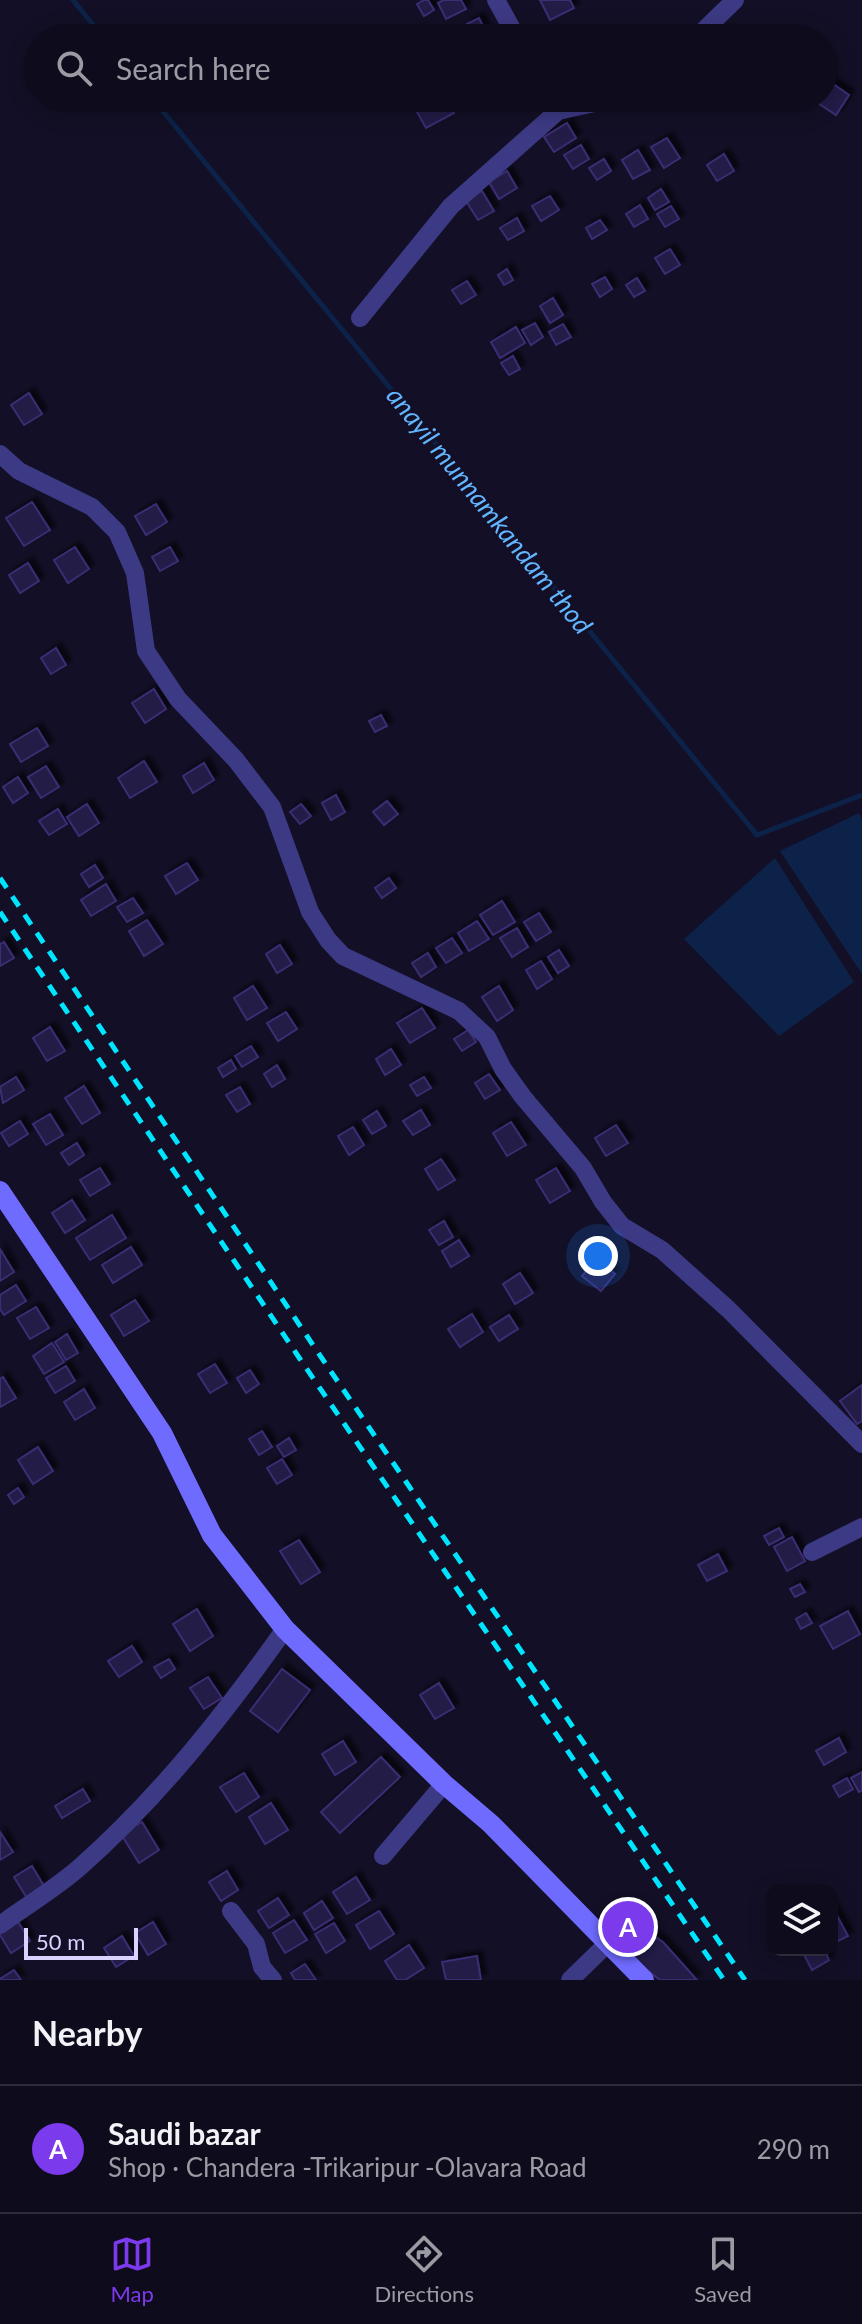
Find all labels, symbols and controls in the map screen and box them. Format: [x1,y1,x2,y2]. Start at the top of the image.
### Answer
search box [24,24,838,112]
icon: search [52,46,96,90]
text: Search here [116,50,271,86]
water label: anayil munnamkandam thod [380,380,600,640]
your location [578,1236,618,1276]
map controls [766,1884,838,1956]
button: layers [766,1884,838,1956]
pin: A [602,1897,654,1957]
scale bar [24,1924,138,1960]
text: 50 m [36,1928,85,1955]
text: Nearby [32,2012,143,2053]
text: Saudi bazar [108,2115,261,2151]
text: A [49,2133,67,2165]
text: 290 m [757,2133,830,2165]
text: Shop · Chandera -Trikaripur -Olavara Road [108,2151,587,2183]
tab: Map [110,2232,154,2307]
tab: Directions [375,2232,474,2307]
tab: Saved [694,2232,752,2307]

